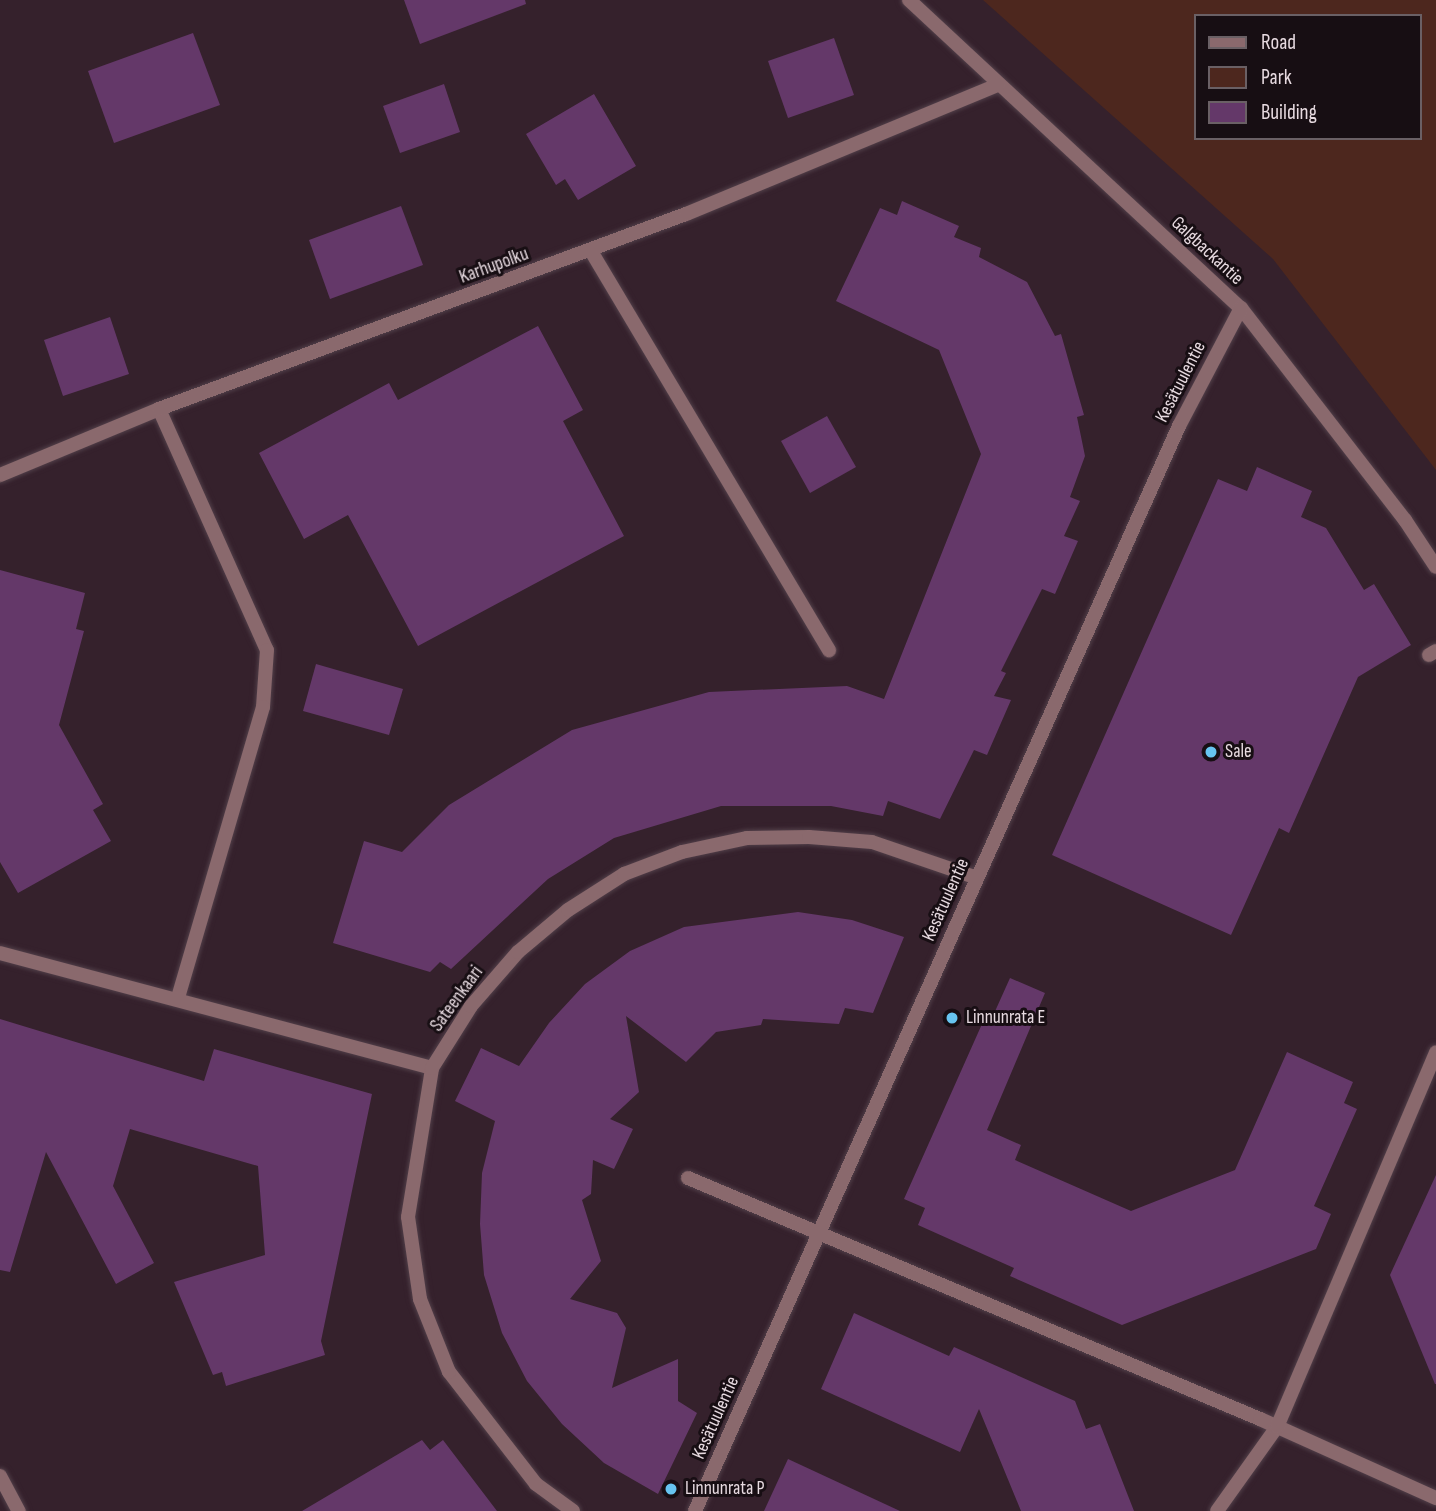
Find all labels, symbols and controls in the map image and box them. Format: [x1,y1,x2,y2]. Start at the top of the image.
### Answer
legend [1194,14,1422,140]
text: Road [1261,30,1296,55]
text: Park [1261,65,1292,90]
text: Building [1261,100,1317,125]
street label: Galgbackantie [1166,212,1248,290]
street label: Karhupolku [456,243,532,289]
street label: Kesätuulentie [1151,338,1211,426]
place label: Sale [1225,741,1252,763]
marker: Sale [1203,744,1219,760]
street label: Kesätuulentie [918,855,974,945]
street label: Sateenkaari [426,962,488,1036]
place label: Linnunrata E [966,1007,1045,1029]
marker: Linnunrata E [944,1010,960,1026]
street label: Kesätuulentie [688,1373,744,1463]
place label: Linnunrata P [685,1478,764,1500]
marker: Linnunrata P [663,1481,679,1497]

